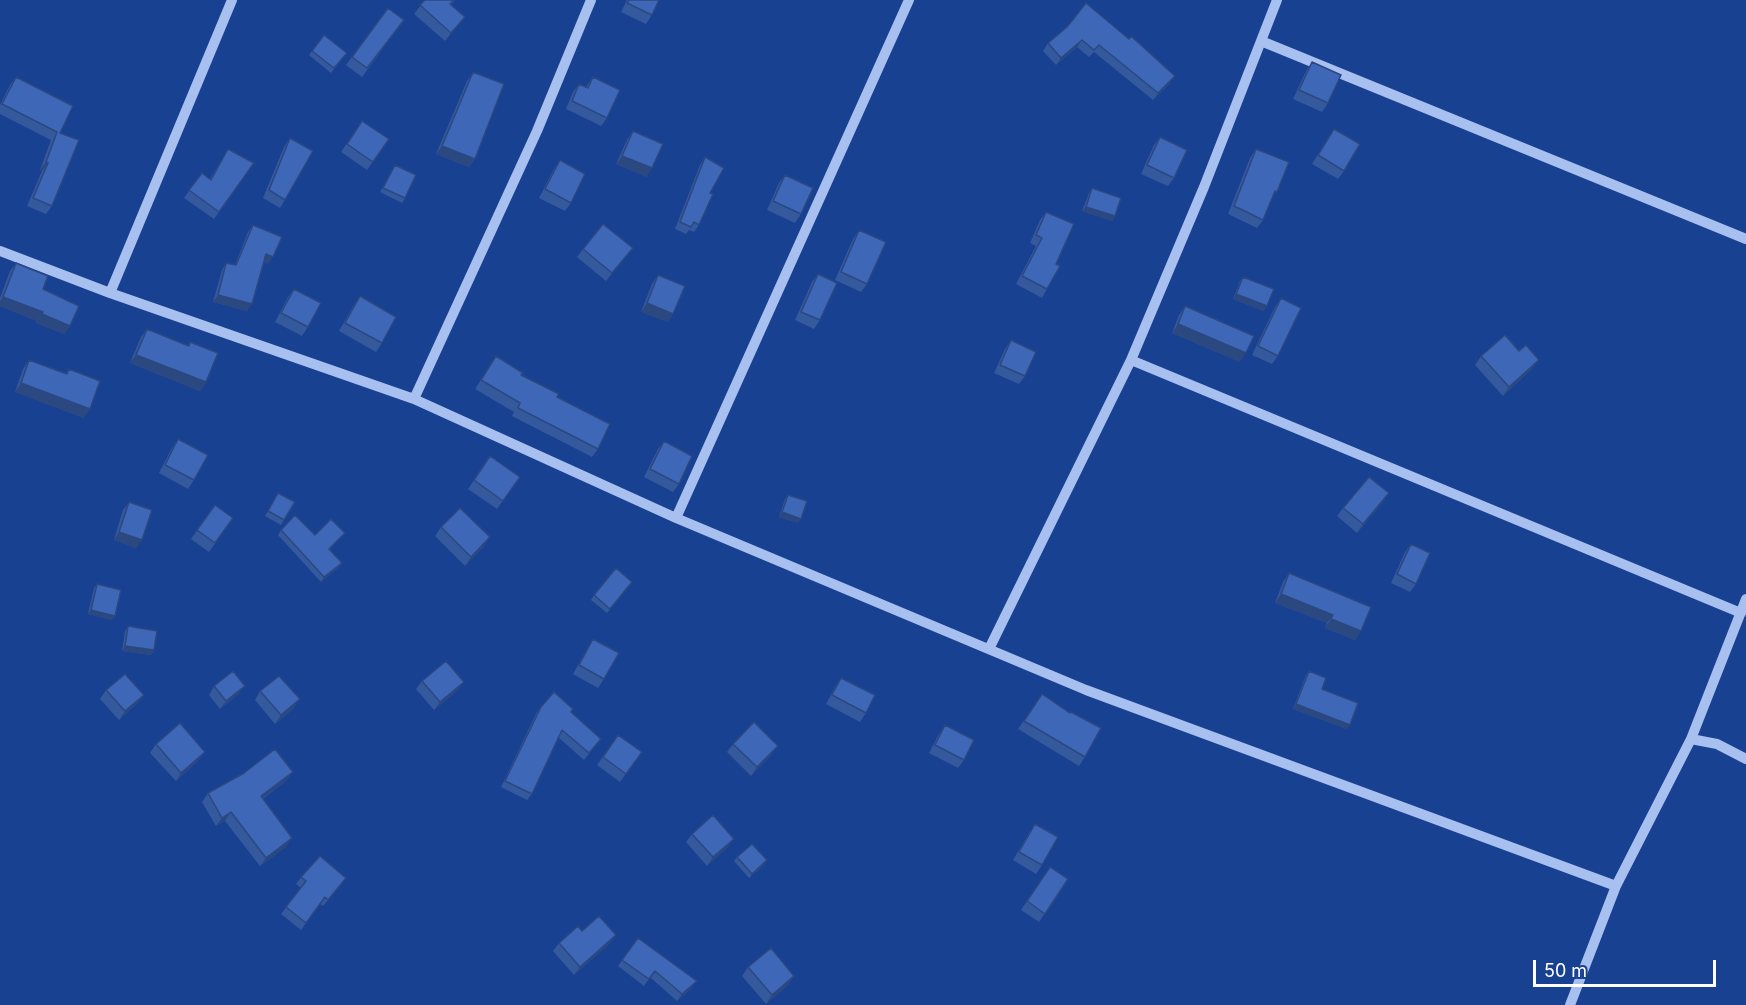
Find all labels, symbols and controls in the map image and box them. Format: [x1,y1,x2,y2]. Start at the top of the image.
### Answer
scale bar [1536,948,1719,986]
text: 50 m [1544,960,1587,981]

